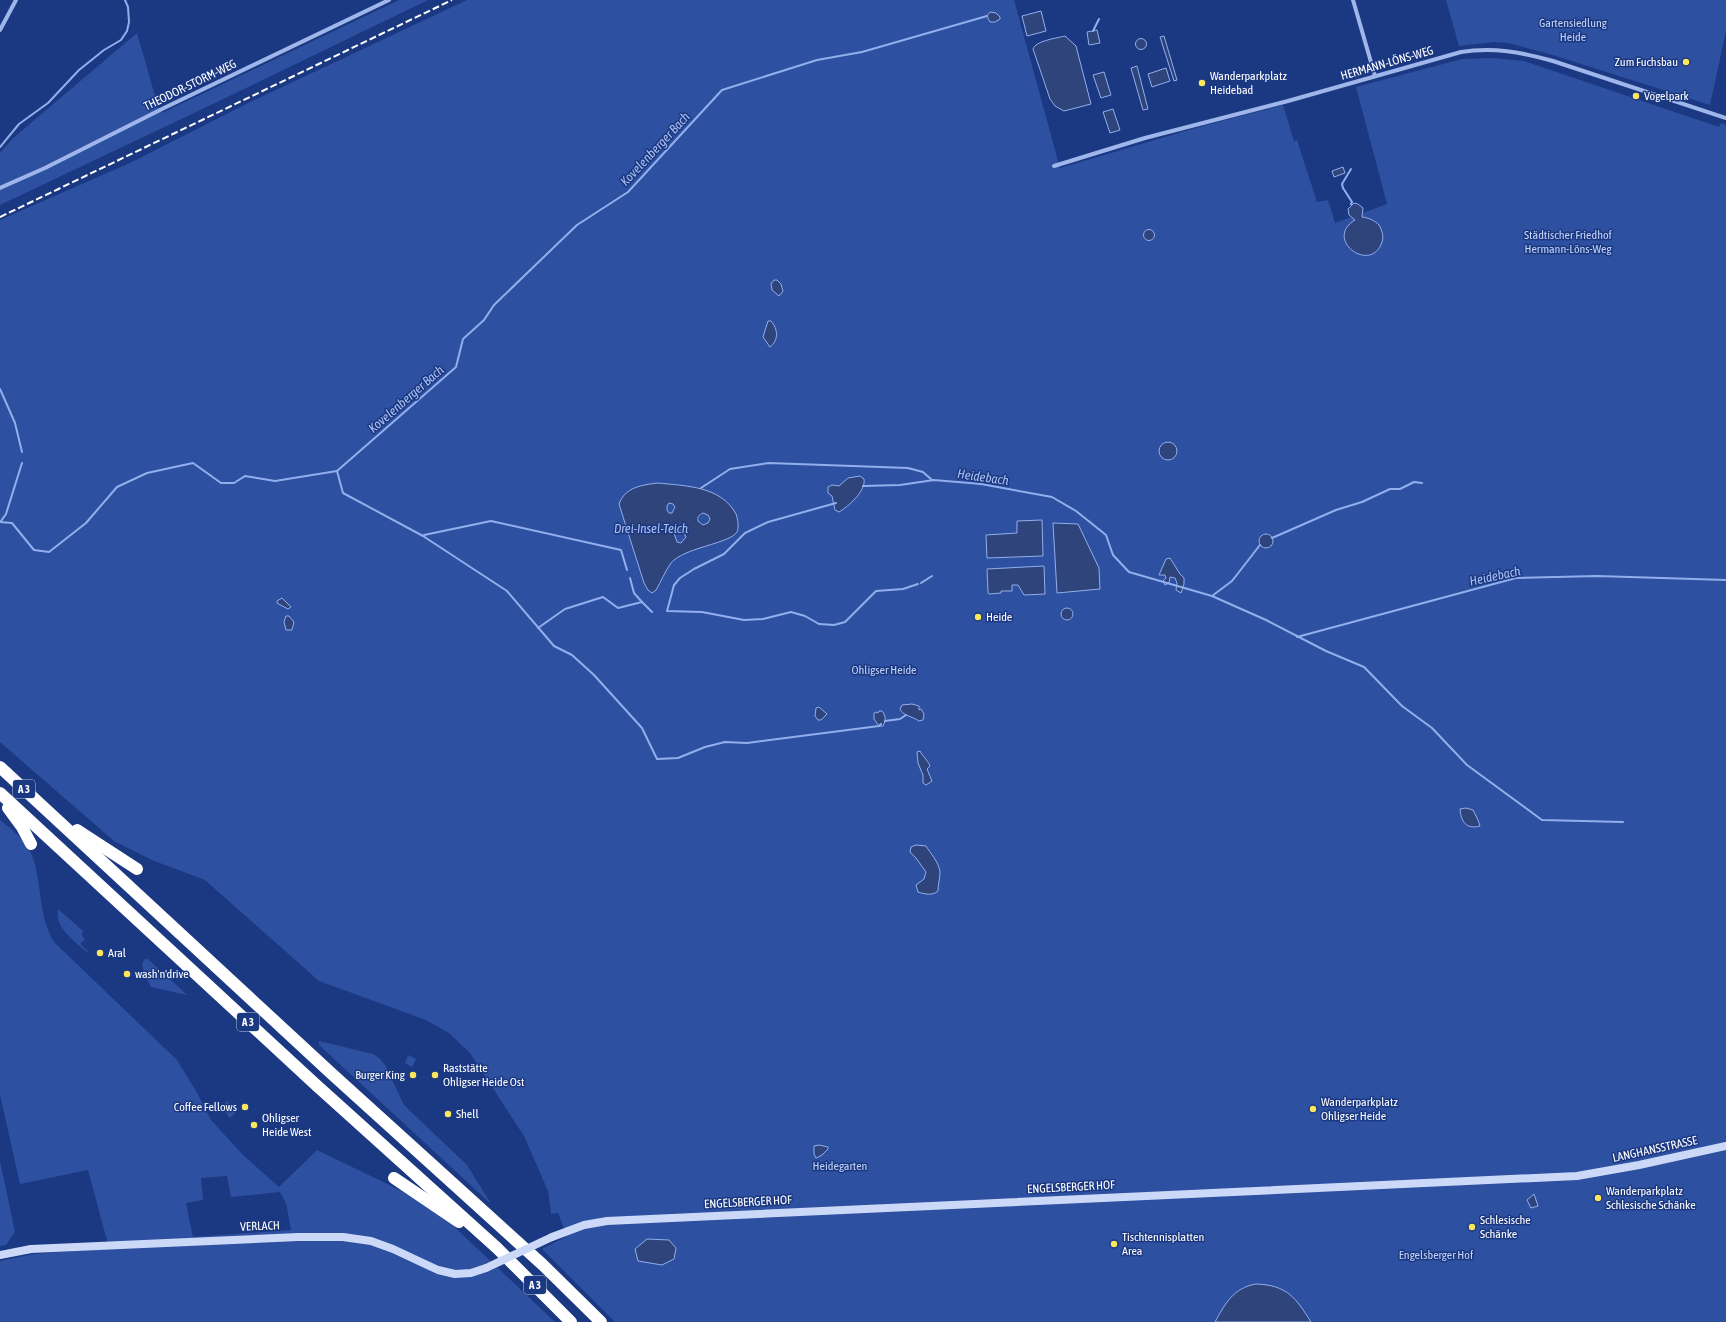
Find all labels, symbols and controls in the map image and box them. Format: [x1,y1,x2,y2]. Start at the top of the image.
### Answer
park label: Gartensiedlung Heide [1539,16,1608,44]
street label: HERMANN-LÖNS-WEG [1339,43,1435,83]
place label: Zum Fuchsbau [1614,55,1678,69]
street label: THEODOR-STORM-WEG [141,56,239,114]
marker: Zum Fuchsbau [1681,57,1691,67]
place label: Wanderparkplatz Heidebad [1210,69,1287,97]
marker: Wanderparkplatz Heidebad [1197,78,1207,88]
place label: Vogelpark [1644,89,1690,103]
marker: Vogelpark [1631,91,1641,101]
water label: Kovelenberger Bach [617,109,693,189]
park label: Städtischer Friedhof Hermann-Löns-Weg [1524,228,1613,256]
water label: Kovelenberger Bach [365,362,447,436]
water label: Heidebach [956,466,1010,488]
water label: Drei-Insel-Teich [614,521,689,536]
water label: Heidebach [1468,563,1523,589]
place label: Heide [986,610,1012,624]
marker: Heide [973,612,983,622]
park label: Ohligser Heide [851,663,917,677]
road number: A 3 [13,780,35,798]
place label: Aral [108,946,127,960]
marker: Aral [95,948,105,958]
place label: wash'n'drive [135,967,189,981]
marker: wash'n'drive [122,969,132,979]
road number: A 3 [237,1013,259,1031]
place label: Raststätte Ohligser Heide Ost [443,1061,525,1089]
place label: Burger King [355,1068,406,1082]
marker: Burger King [408,1070,418,1080]
marker: Raststätte Ohligser Heide Ost [430,1070,440,1080]
place label: Wanderparkplatz Ohligser Heide [1321,1095,1398,1123]
place label: Coffee Fellows [174,1100,237,1114]
marker: Coffee Fellows [240,1102,250,1112]
marker: Wanderparkplatz Ohligser Heide [1308,1104,1318,1114]
place label: Shell [456,1107,479,1121]
marker: Shell [443,1109,453,1119]
place label: Ohligser Heide West [262,1111,312,1139]
marker: Ohligser Heide West [249,1120,259,1130]
street label: LANGHANSSTRASSE [1611,1133,1699,1165]
park label: Heidegarten [813,1159,867,1173]
street label: ENGELSBERGER HOF [1027,1178,1115,1196]
place label: Wanderparkplatz Schlesische Schänke [1606,1184,1696,1212]
street label: ENGELSBERGER HOF [704,1193,792,1211]
marker: Wanderparkplatz Schlesische Schänke [1593,1193,1603,1203]
place label: Schlesische Schänke [1480,1213,1531,1241]
street label: VERLACH [240,1218,280,1234]
marker: Schlesische Schänke [1467,1222,1477,1232]
place label: Tischtennisplatten Area [1122,1230,1204,1258]
marker: Tischtennisplatten Area [1109,1239,1119,1249]
park label: Engelsberger Hof [1399,1248,1474,1262]
road number: A 3 [524,1276,546,1294]

